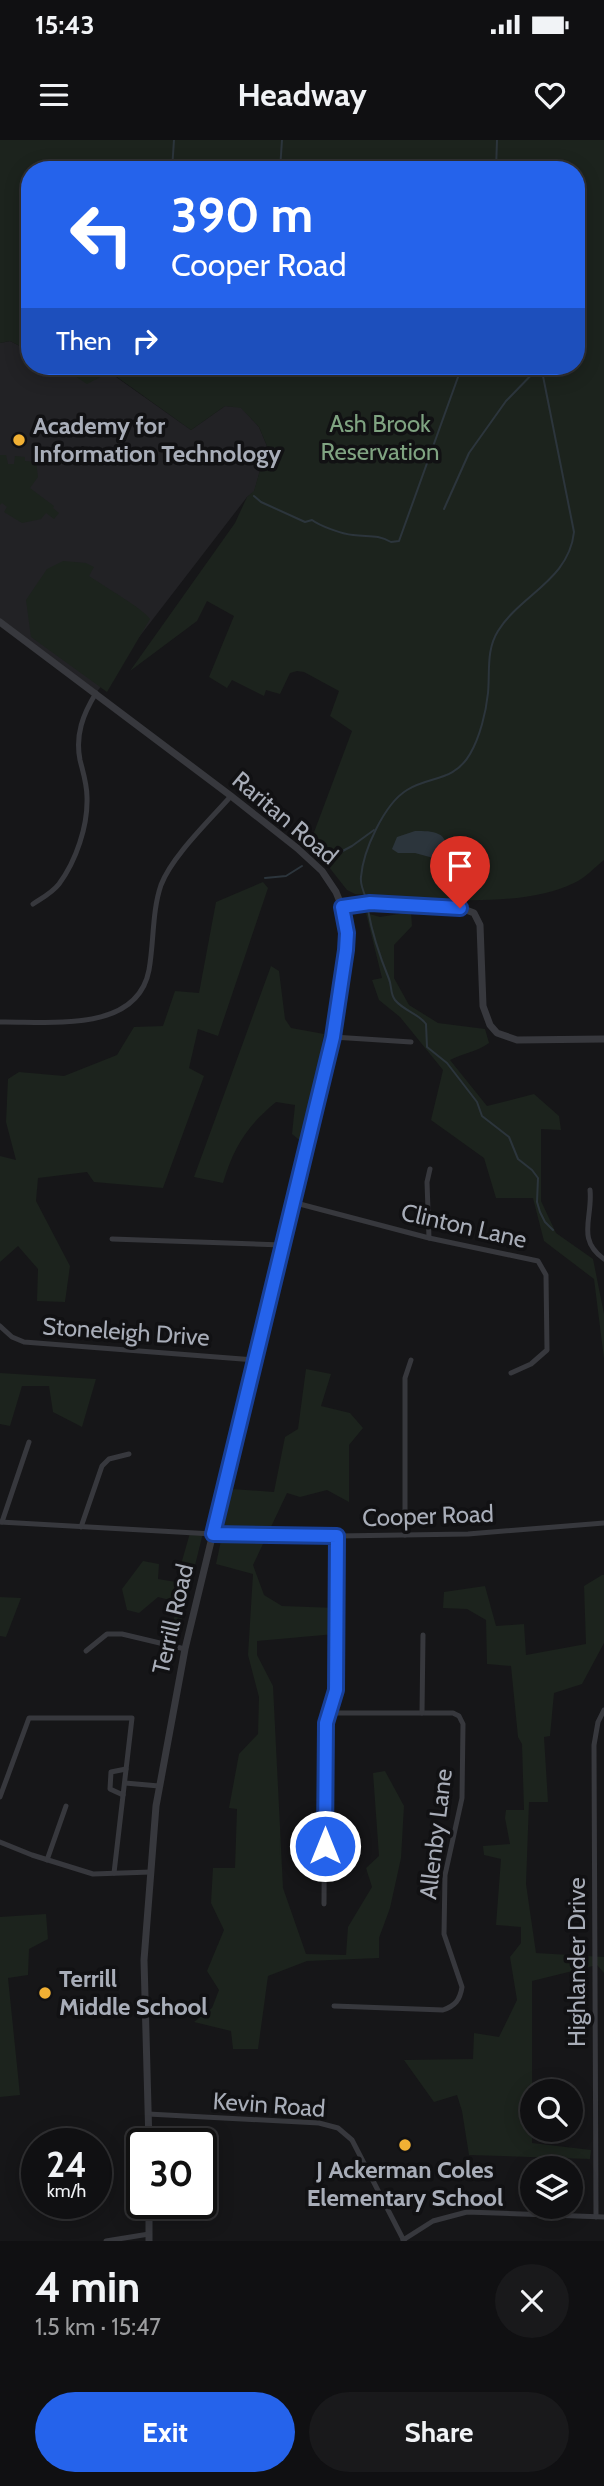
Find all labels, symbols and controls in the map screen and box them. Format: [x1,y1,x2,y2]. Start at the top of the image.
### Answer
text: 15:43 [35,9,95,41]
text: Headway [237,75,367,114]
icon: menu [35,76,73,114]
icon: heart [531,76,569,114]
text: 390 m [171,185,313,244]
icon: left [56,189,147,280]
text: Cooper Road [171,245,346,284]
icon: right [126,322,164,360]
text: Then [56,325,112,357]
park label: Ash Brook Reservation [321,409,439,466]
place label: Academy for Information Technology [33,411,281,468]
marker: Academy for Information Technology [11,432,27,448]
street label: Raritan Road [227,765,344,870]
pin [430,836,490,908]
icon: arrive [441,847,479,885]
street label: Clinton Lane [398,1197,530,1254]
street label: Stoneleigh Drive [41,1311,211,1352]
street label: Cooper Road [362,1499,494,1532]
street label: Terrill Road [146,1561,199,1677]
street label: Allenby Lane [413,1767,458,1901]
position arrow [288,1809,362,1883]
street label: Highlander Drive [562,1877,591,2047]
place label: Terrill Middle School [59,1964,208,2021]
marker: Terrill Middle School [37,1985,53,2001]
map controls [520,2079,583,2219]
button: search [520,2079,583,2142]
street label: Kevin Road [212,2086,326,2123]
speed limit sign: 30 [126,2128,217,2219]
marker: J Ackerman Coles Elementary School [397,2137,413,2153]
text: 24 [46,2143,87,2186]
place label: J Ackerman Coles Elementary School [307,2155,503,2212]
button: layers [520,2156,583,2219]
text: km/h [47,2180,86,2202]
text: 4 min [35,2261,140,2313]
button: close [495,2264,569,2338]
text: 1.5 km · 15:47 [35,2313,161,2341]
button: Exit [35,2392,295,2472]
button: Share [309,2392,569,2472]

